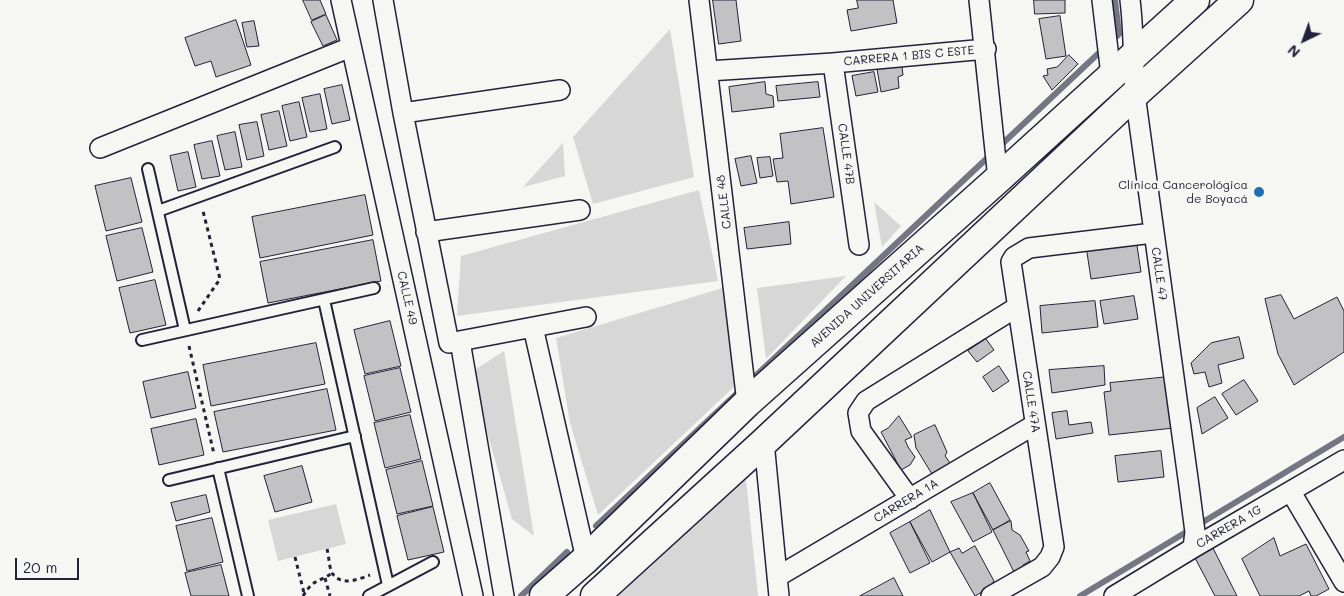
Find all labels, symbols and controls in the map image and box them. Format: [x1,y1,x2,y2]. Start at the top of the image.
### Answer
north arrow [1279,15,1329,65]
text: N [1283,41,1304,62]
street label: CARRERA 1 BIS C ESTE [843,43,975,69]
street label: CALLE 47B [835,123,857,185]
street label: CALLE 48 [714,174,734,230]
place label: Clínica Cancerológica de Boyacá [1118,178,1248,206]
marker: Clínica Cancerológica de Boyacá [1252,185,1266,199]
street label: AVENIDA UNIVERSITARIA [807,241,927,351]
street label: CALLE 47 [1148,246,1170,302]
street label: CALLE 49 [394,270,420,326]
street label: CALLE 47A [1019,370,1043,434]
street label: CARRERA 1A [871,476,941,526]
street label: CARRERA 1G [1194,502,1264,552]
scale bar [18,548,81,580]
text: 20 m [23,557,57,577]

